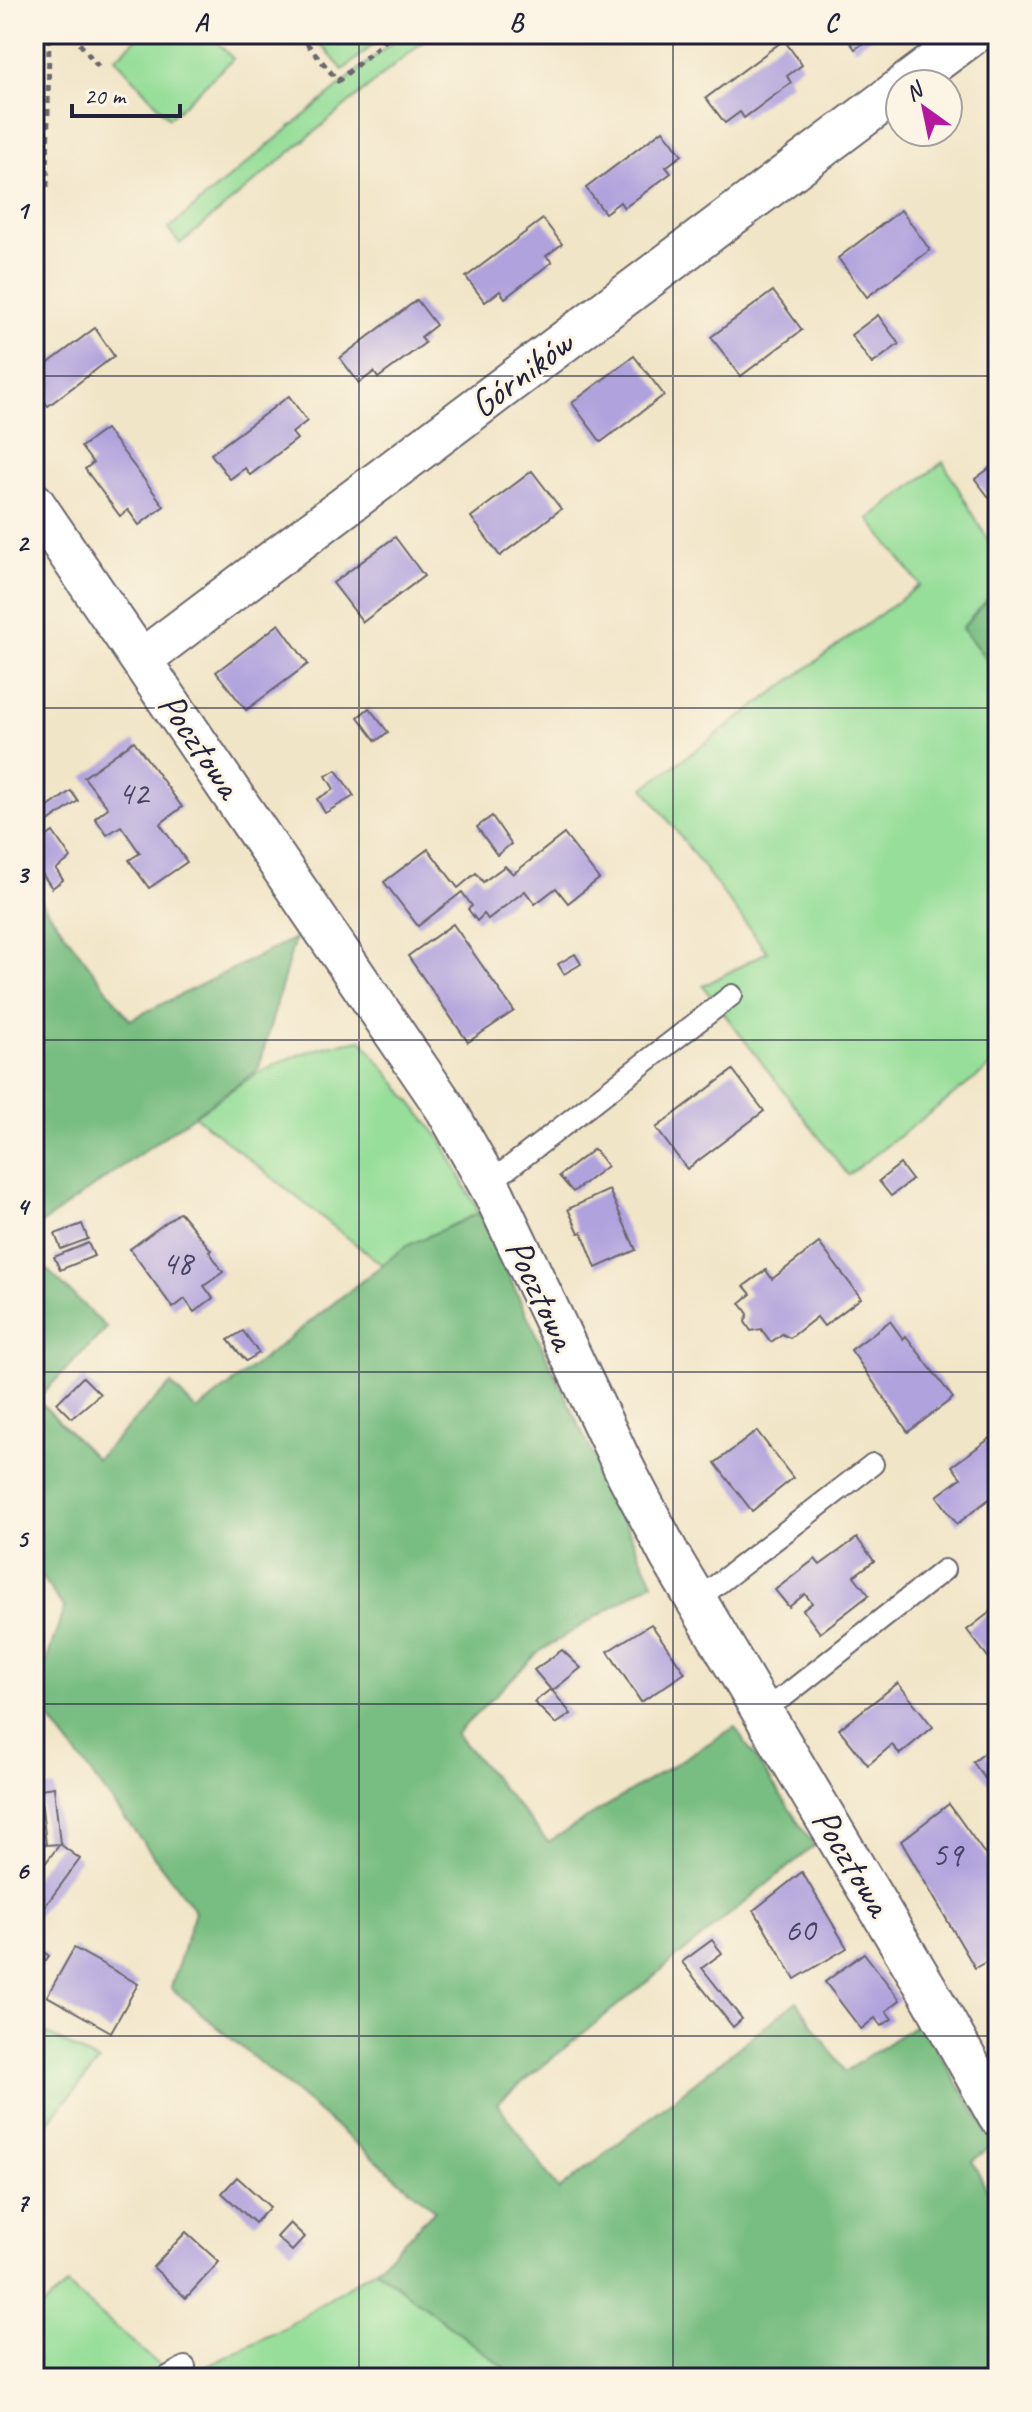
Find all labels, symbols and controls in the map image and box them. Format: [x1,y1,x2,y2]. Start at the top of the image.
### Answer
text: A [194,6,209,39]
text: B [509,6,525,39]
text: C [825,6,841,39]
scale bar [72,68,180,118]
north arrow [884,68,964,148]
text: N [900,75,930,108]
text: 20 m [84,81,127,111]
text: 1 [16,194,31,227]
street label: Górników [460,318,584,428]
text: 2 [16,526,30,559]
street label: Pocztowa [148,684,254,809]
house number: 42 [118,771,151,814]
text: 3 [16,858,30,891]
text: 4 [16,1190,31,1223]
street label: Pocztowa [495,1231,588,1360]
house number: 48 [162,1241,196,1284]
text: 5 [16,1522,30,1555]
street label: Pocztowa [802,1800,904,1927]
house number: 59 [932,1833,965,1876]
text: 6 [16,1854,30,1887]
house number: 60 [785,1908,818,1951]
text: 7 [16,2186,30,2219]

